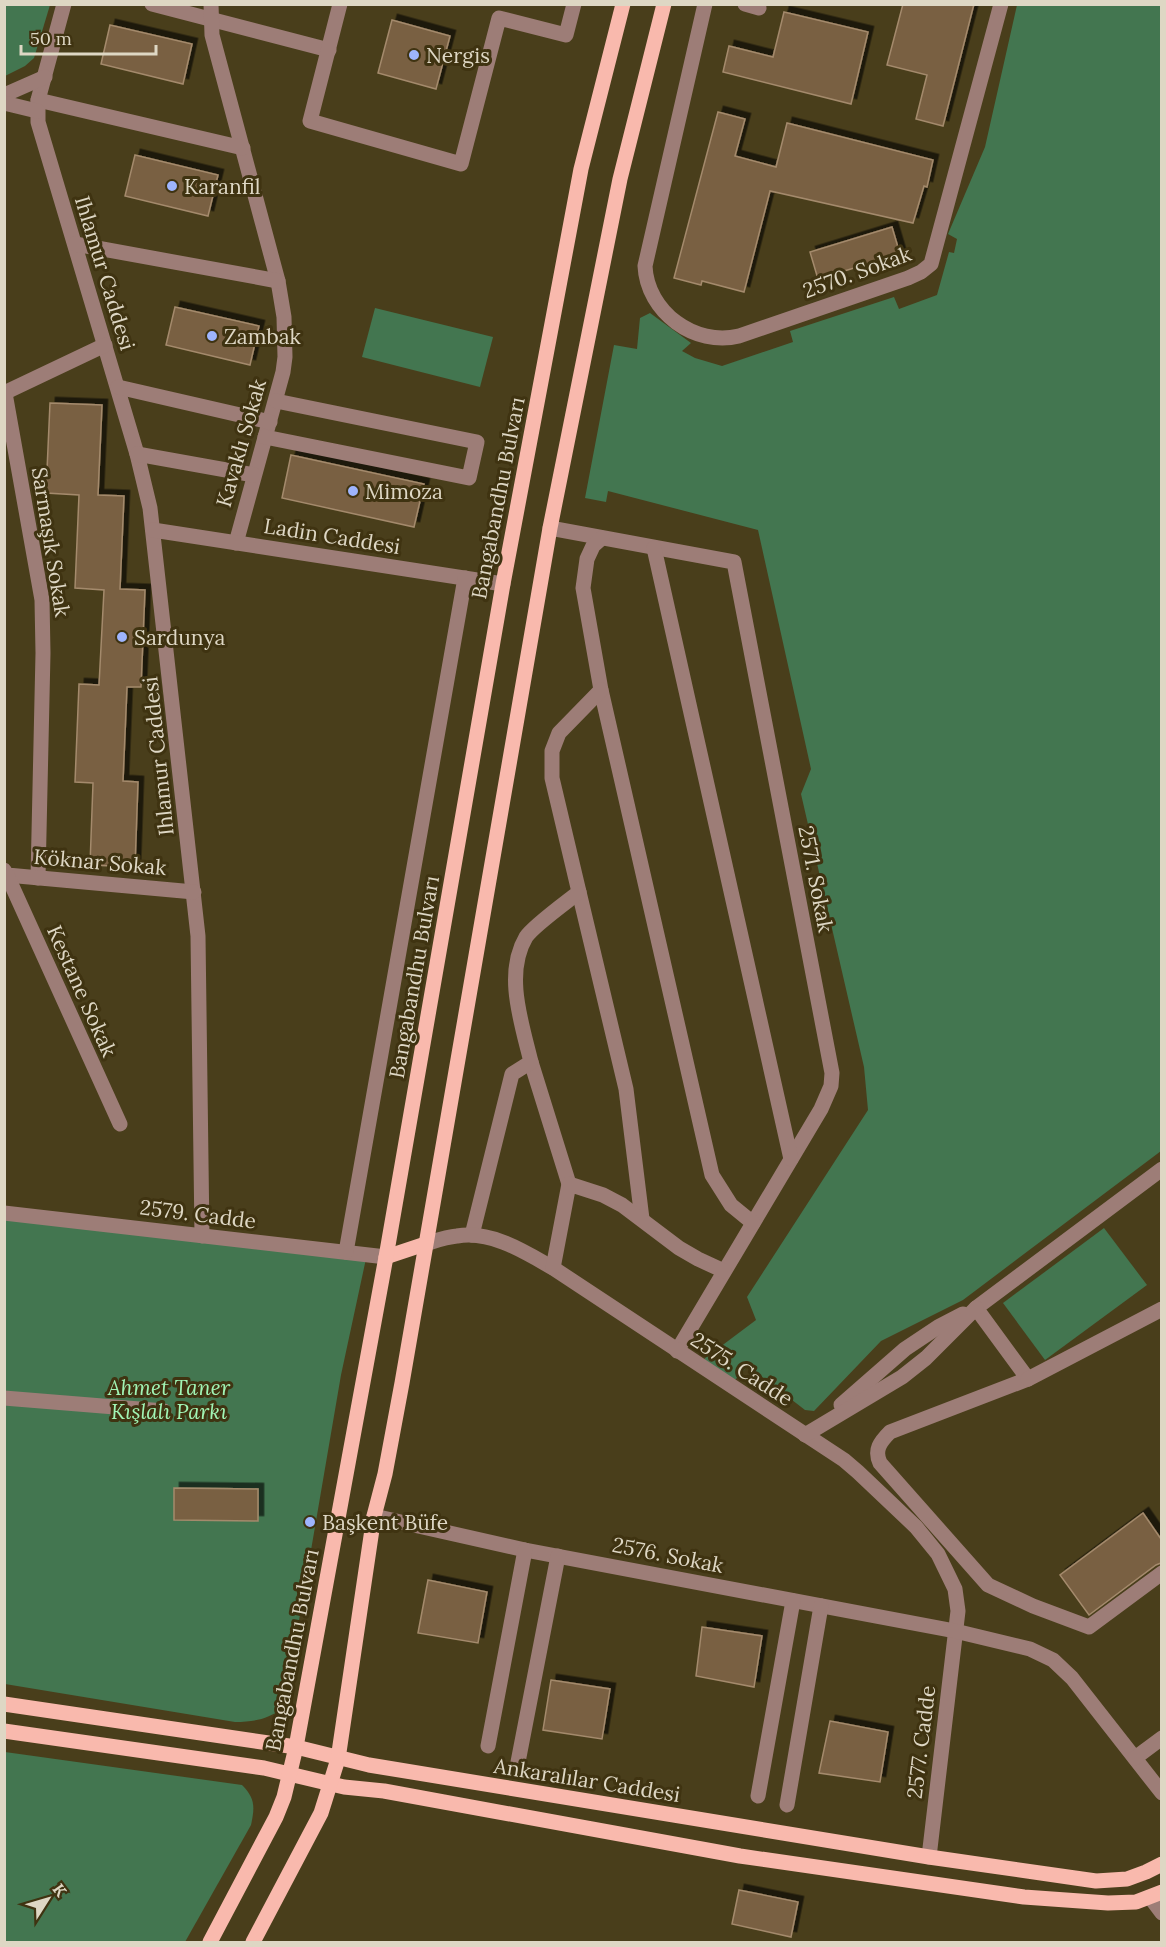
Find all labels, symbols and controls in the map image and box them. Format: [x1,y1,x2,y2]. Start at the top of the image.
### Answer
scale bar [21,18,156,56]
text: 50 m [30,27,72,50]
place label: Nergis [426,42,490,69]
marker: Nergis [407,48,421,62]
place label: Karanfil [184,173,261,200]
marker: Karanfil [165,179,179,193]
street label: Ihlamur Caddesi [69,193,141,353]
street label: 2570. Sokak [799,240,916,304]
place label: Zambak [224,323,301,350]
marker: Zambak [205,329,219,343]
street label: Kavaklı Sokak [210,375,272,510]
street label: Bangabandhu Bulvarı [465,395,531,601]
street label: Sarmaşık Sokak [26,465,76,620]
place label: Mimoza [365,478,443,505]
marker: Mimoza [346,484,360,498]
street label: Ladin Caddesi [262,512,402,560]
place label: Sardunya [134,624,225,651]
marker: Sardunya [115,630,129,644]
street label: Ihlamur Caddesi [136,675,180,837]
street label: 2571. Sokak [792,823,840,935]
street label: Köknar Sokak [32,843,168,881]
street label: Bangabandhu Bulvarı [383,873,445,1080]
street label: Kestane Sokak [41,921,123,1062]
street label: 2579. Cadde [138,1193,258,1235]
street label: 2575. Cadde [686,1326,798,1412]
park label: Ahmet Taner Kışlalı Parkı [107,1374,231,1425]
place label: Başkent Büfe [322,1509,448,1536]
marker: Başkent Büfe [303,1515,317,1529]
street label: 2576. Sokak [610,1531,727,1579]
street label: Bangabandhu Bulvarı [259,1547,325,1753]
street label: 2577. Cadde [901,1684,941,1800]
street label: Ankaralılar Caddesi [491,1752,682,1808]
north arrow [18,1869,78,1929]
text: K [49,1879,72,1901]

